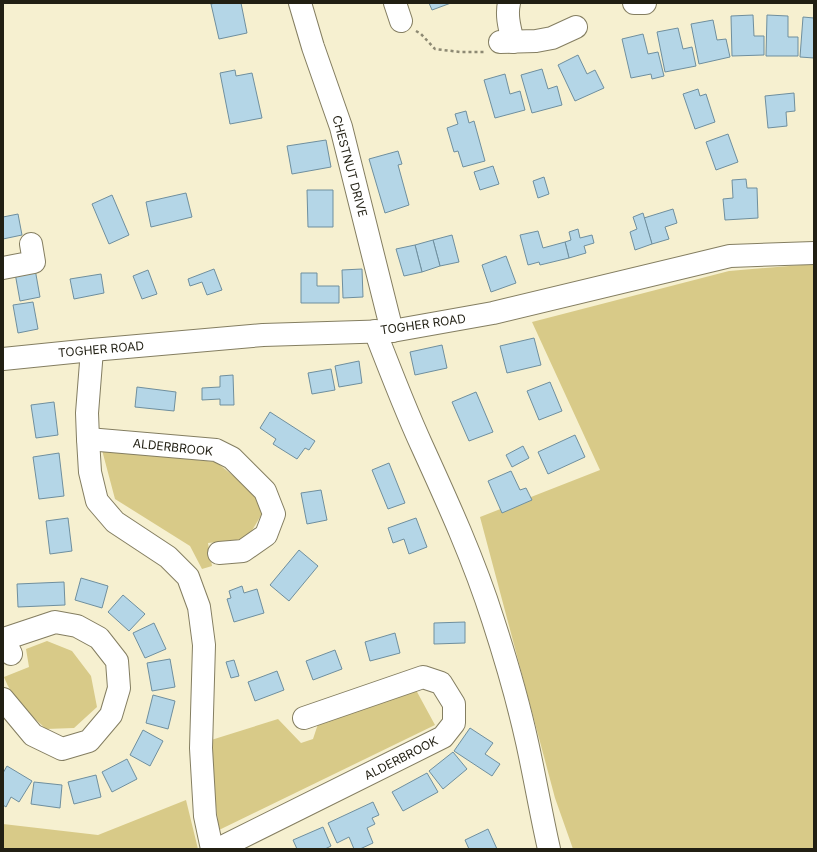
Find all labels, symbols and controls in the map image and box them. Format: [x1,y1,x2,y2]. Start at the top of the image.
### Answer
street label: CHESTNUT DRIVE [329,114,371,218]
street label: TOGHER ROAD [379,311,467,337]
street label: TOGHER ROAD [57,338,145,360]
street label: ALDERBROOK [132,435,214,459]
street label: ALDERBROOK [362,733,440,783]

